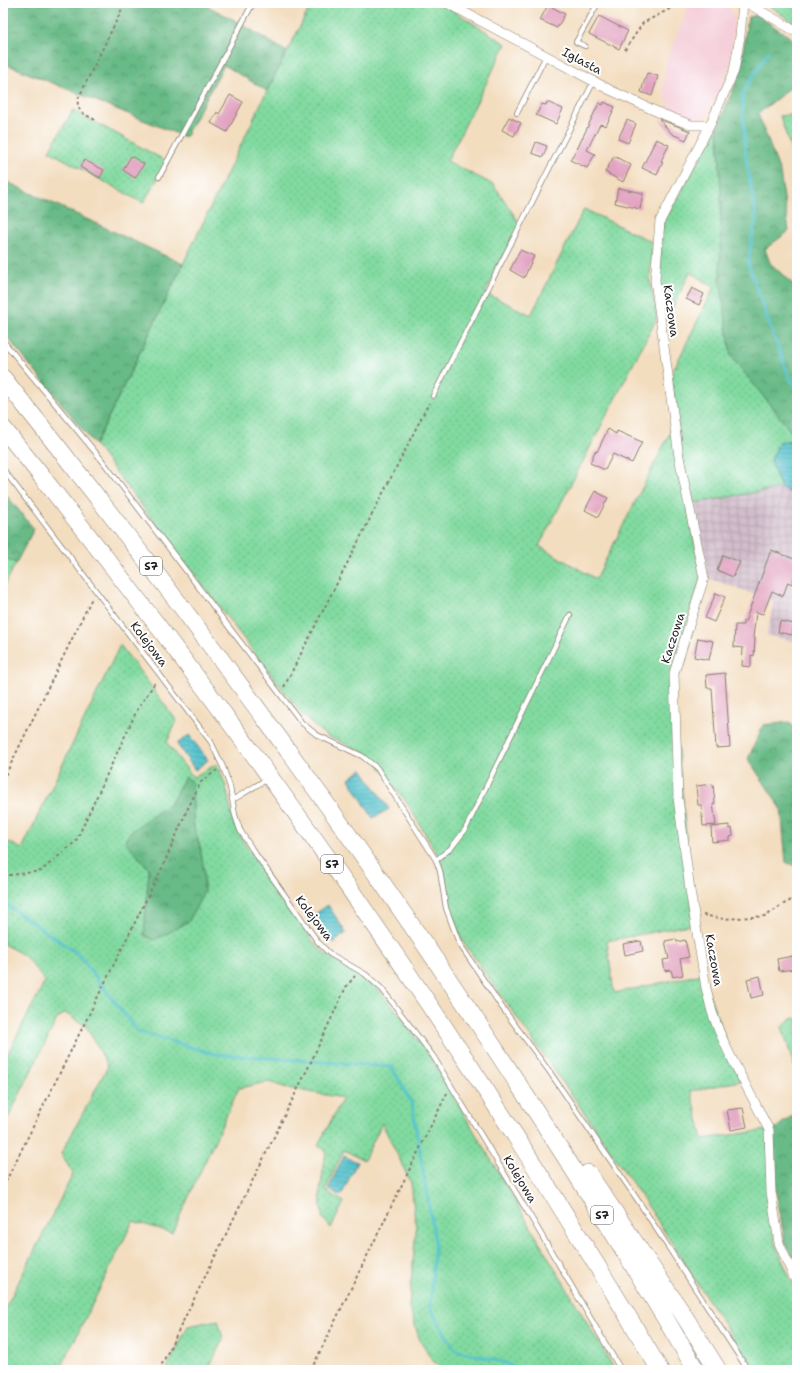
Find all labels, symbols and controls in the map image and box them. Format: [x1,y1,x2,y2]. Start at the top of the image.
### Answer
street label: Iglasta [559,44,605,78]
street label: Kaczowa [659,284,683,339]
road number: S7 [140,557,162,575]
street label: Kaczowa [657,610,689,665]
street label: Kolejowa [127,618,172,670]
road number: S7 [321,855,343,873]
street label: Kolejowa [292,892,337,944]
street label: Kaczowa [702,933,727,988]
street label: Kolejowa [500,1152,541,1206]
road number: S7 [591,1206,613,1224]

